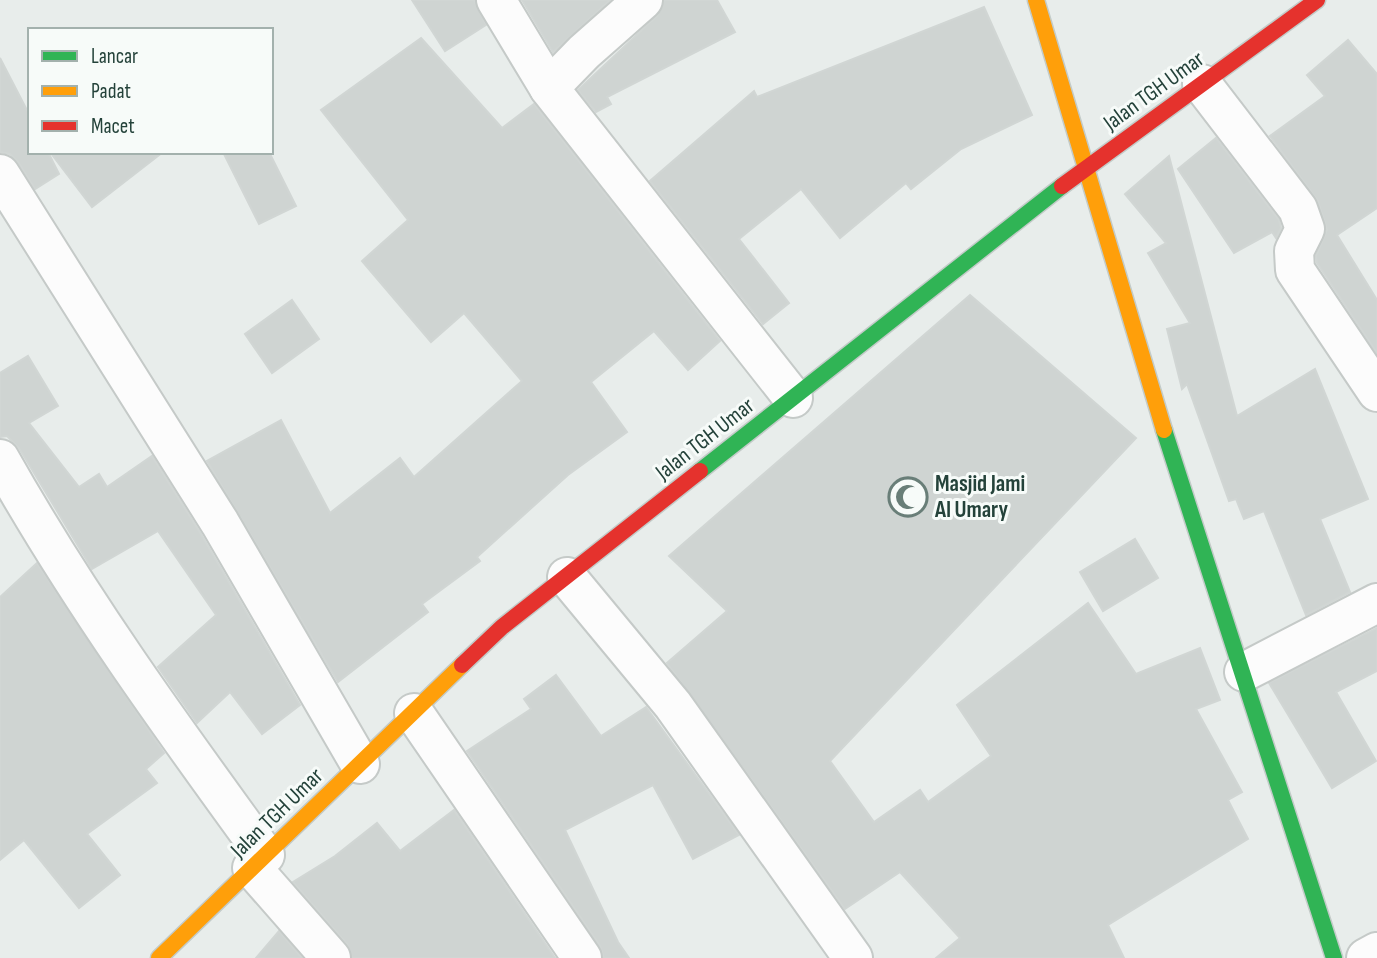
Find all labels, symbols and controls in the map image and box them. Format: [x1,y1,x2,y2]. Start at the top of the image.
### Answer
legend [28,28,273,154]
text: Lancar [91,44,138,69]
street label: Jalan TGH Umar [1097,45,1210,137]
text: Padat [91,79,131,104]
text: Macet [91,114,135,139]
street label: Jalan TGH Umar [649,392,760,487]
place label: Masjid Jami Al Umary [934,470,1025,524]
mosque icon: Masjid Jami Al Umary [887,476,929,518]
street label: Jalan TGH Umar [224,762,329,865]

